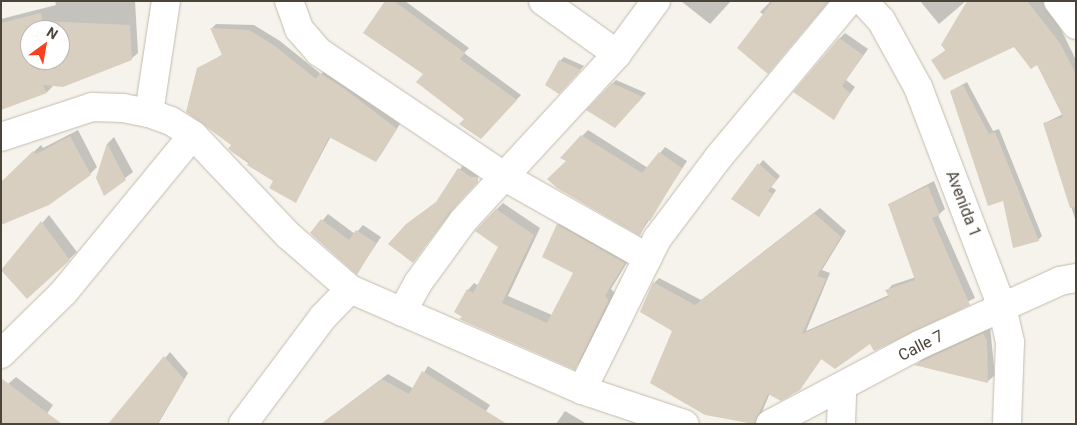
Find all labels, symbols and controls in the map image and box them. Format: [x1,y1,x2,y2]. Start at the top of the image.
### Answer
north arrow [20,20,70,70]
text: N [44,24,61,43]
street label: Avenida 1 [942,168,984,240]
street label: Calle 7 [895,326,947,366]

